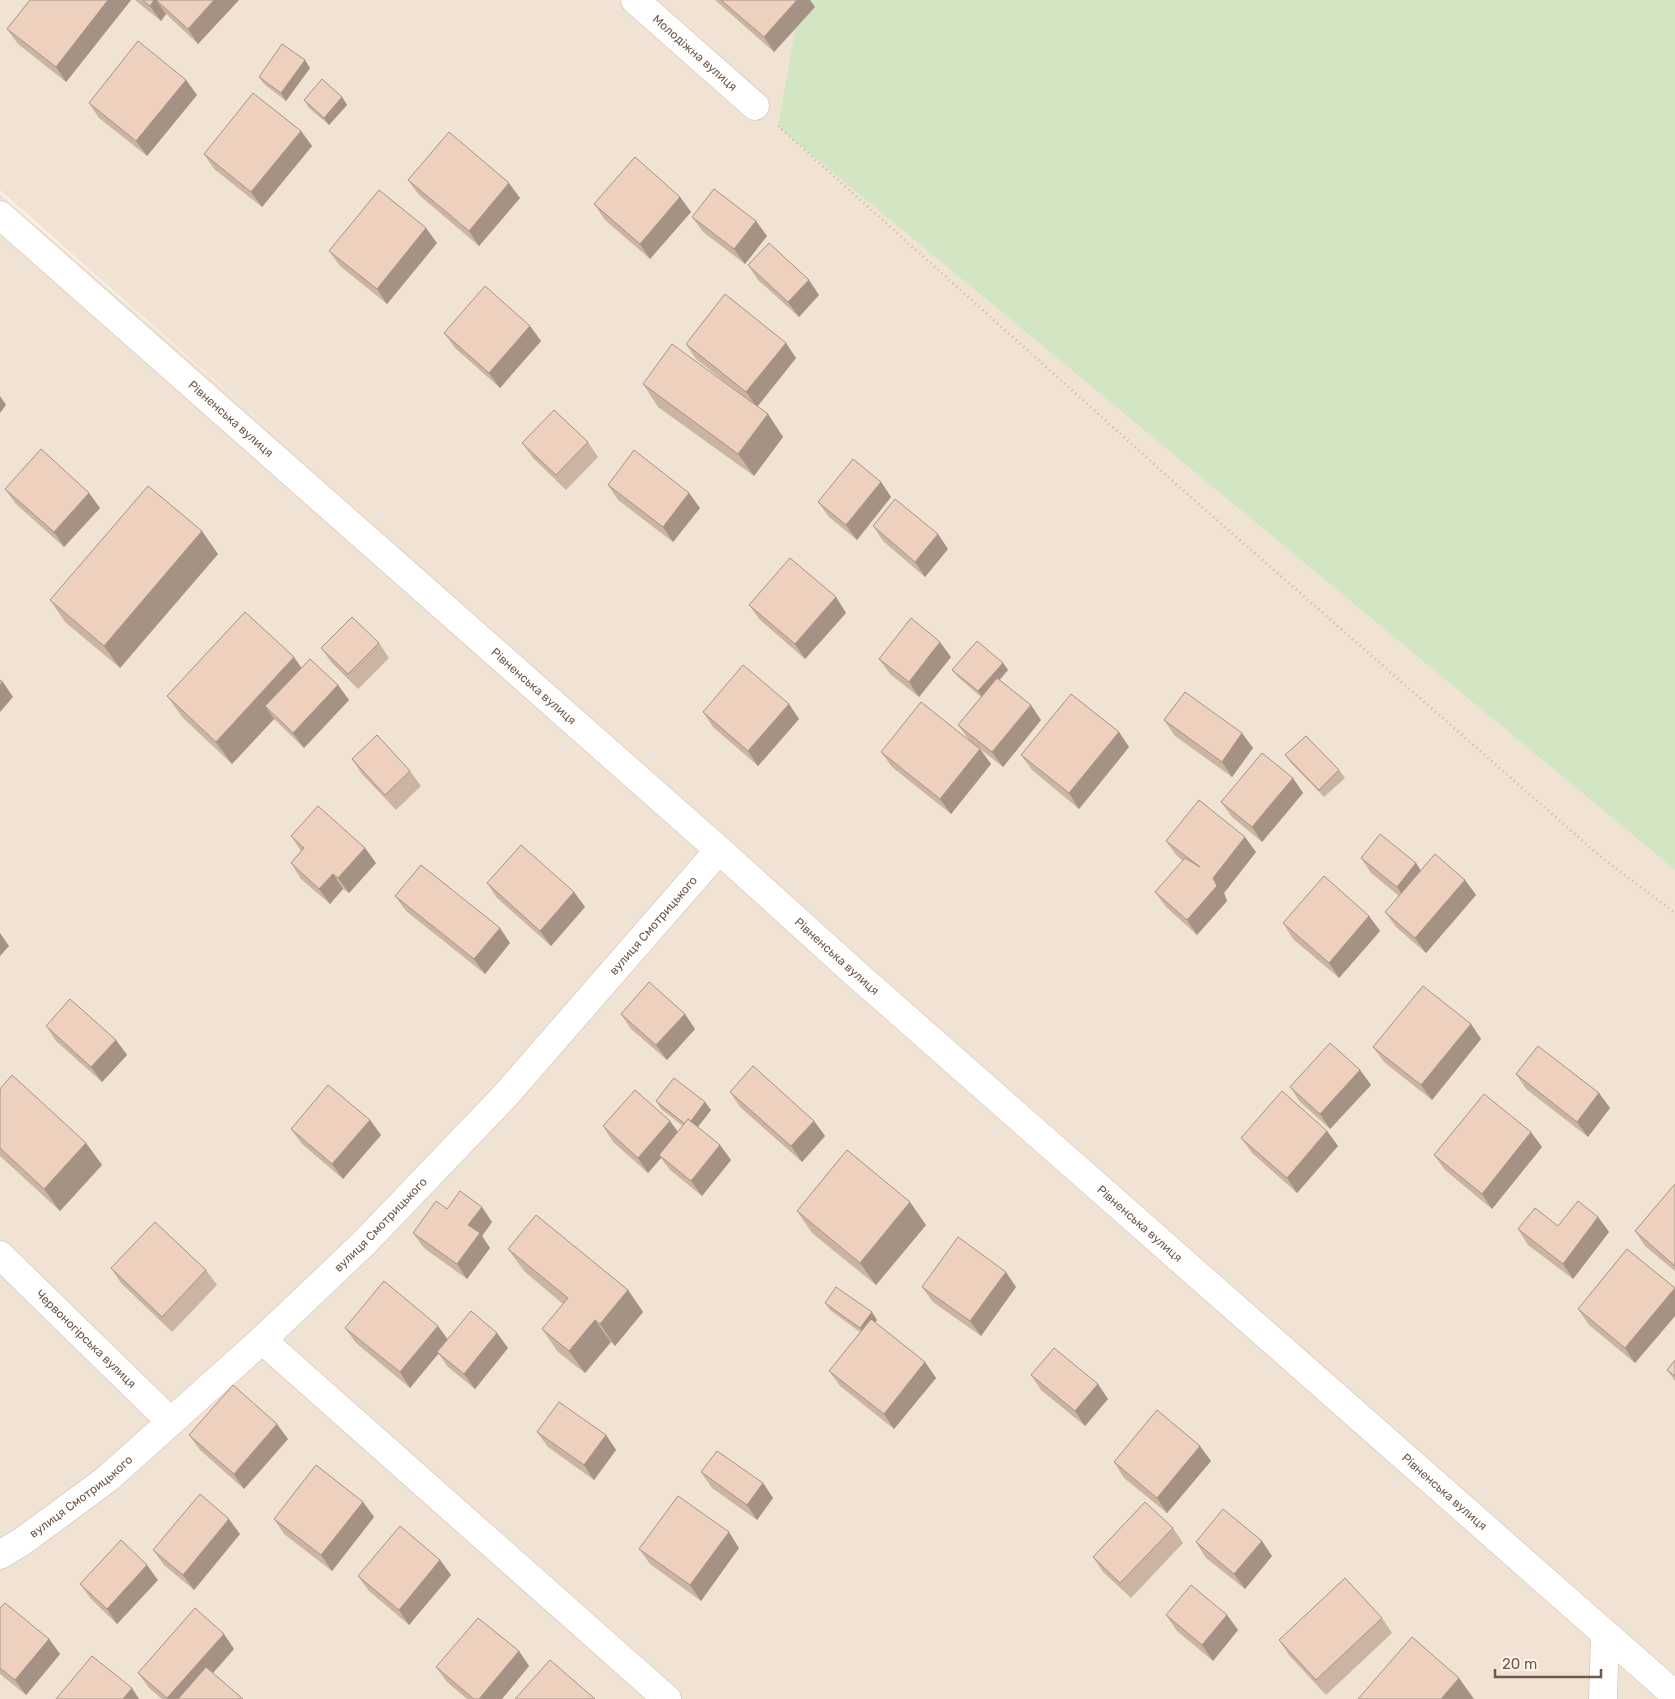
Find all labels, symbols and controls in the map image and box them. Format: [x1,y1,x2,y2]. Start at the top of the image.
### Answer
street label: Молодіжна вулиця [650,12,740,94]
street label: Рівненська вулиця [186,378,276,460]
street label: Рівненська вулиця [488,645,579,728]
street label: вулиця Смотрицького [607,873,700,978]
street label: Рівненська вулиця [792,915,882,998]
street label: вулиця Смотрицького [331,1175,430,1275]
street label: Рівненська вулиця [1094,1183,1185,1265]
street label: Червоногірська вулиця [33,1287,139,1391]
street label: Рівненська вулиця [1399,1451,1490,1533]
street label: вулиця Смотрицького [27,1452,135,1541]
scale bar [1495,1646,1601,1678]
text: 20 m [1502,1655,1537,1673]

